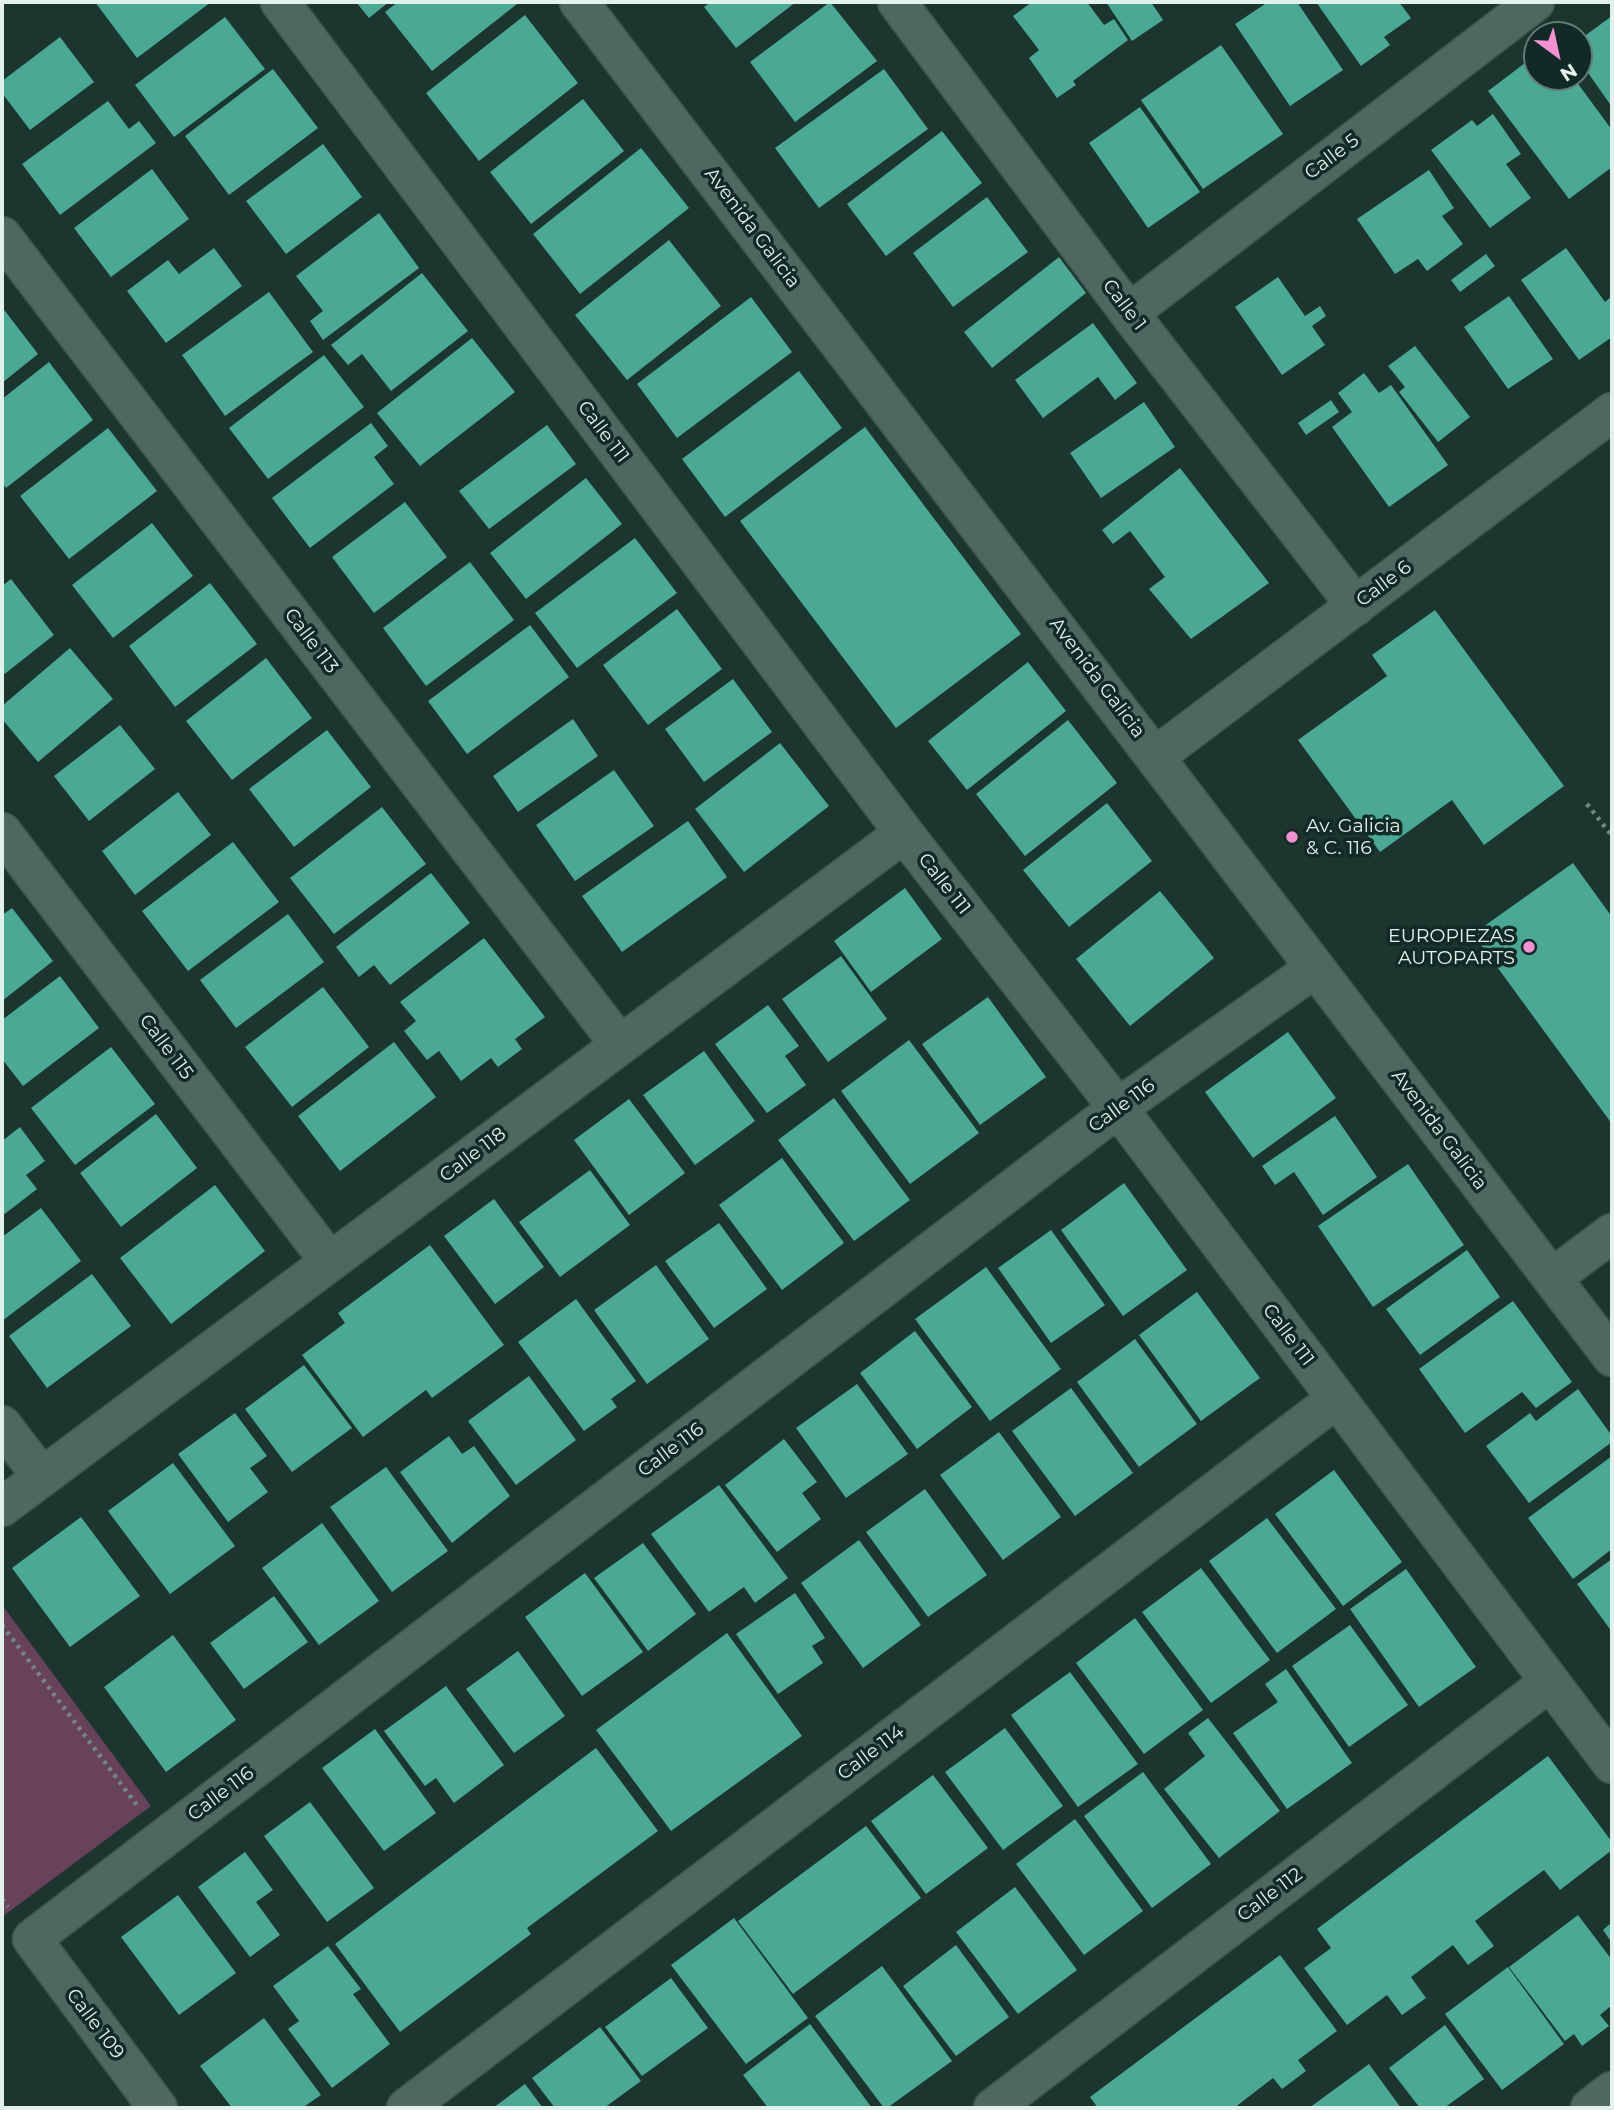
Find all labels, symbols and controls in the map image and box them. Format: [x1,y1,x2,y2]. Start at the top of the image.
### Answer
north arrow [1523,21,1593,91]
text: N [1556,59,1581,86]
street label: Calle 5 [1300,129,1364,185]
street label: Avenida Galicia [699,163,805,293]
street label: Calle 1 [1097,275,1151,335]
street label: Calle 111 [572,396,634,468]
street label: Calle 6 [1352,556,1416,612]
street label: Calle 113 [279,604,343,678]
street label: Avenida Galicia [1044,613,1150,743]
place label: Av. Galicia & C. 116 [1306,815,1401,859]
marker: Av. Galicia & C. 116 [1284,829,1300,845]
street label: Calle 111 [913,849,975,919]
place label: EUROPIEZAS AUTOPARTS [1388,925,1515,969]
marker: EUROPIEZAS AUTOPARTS [1521,939,1537,955]
street label: Calle 115 [134,1010,198,1084]
street label: Avenida Galicia [1386,1065,1492,1195]
street label: Calle 116 [1084,1074,1160,1138]
street label: Calle 118 [435,1123,511,1187]
street label: Calle 111 [1257,1299,1319,1371]
street label: Calle 116 [634,1418,708,1482]
street label: Calle 114 [833,1721,909,1785]
street label: Calle 116 [184,1762,258,1826]
street label: Calle 112 [1233,1863,1307,1927]
street label: Calle 109 [61,1984,129,2064]

